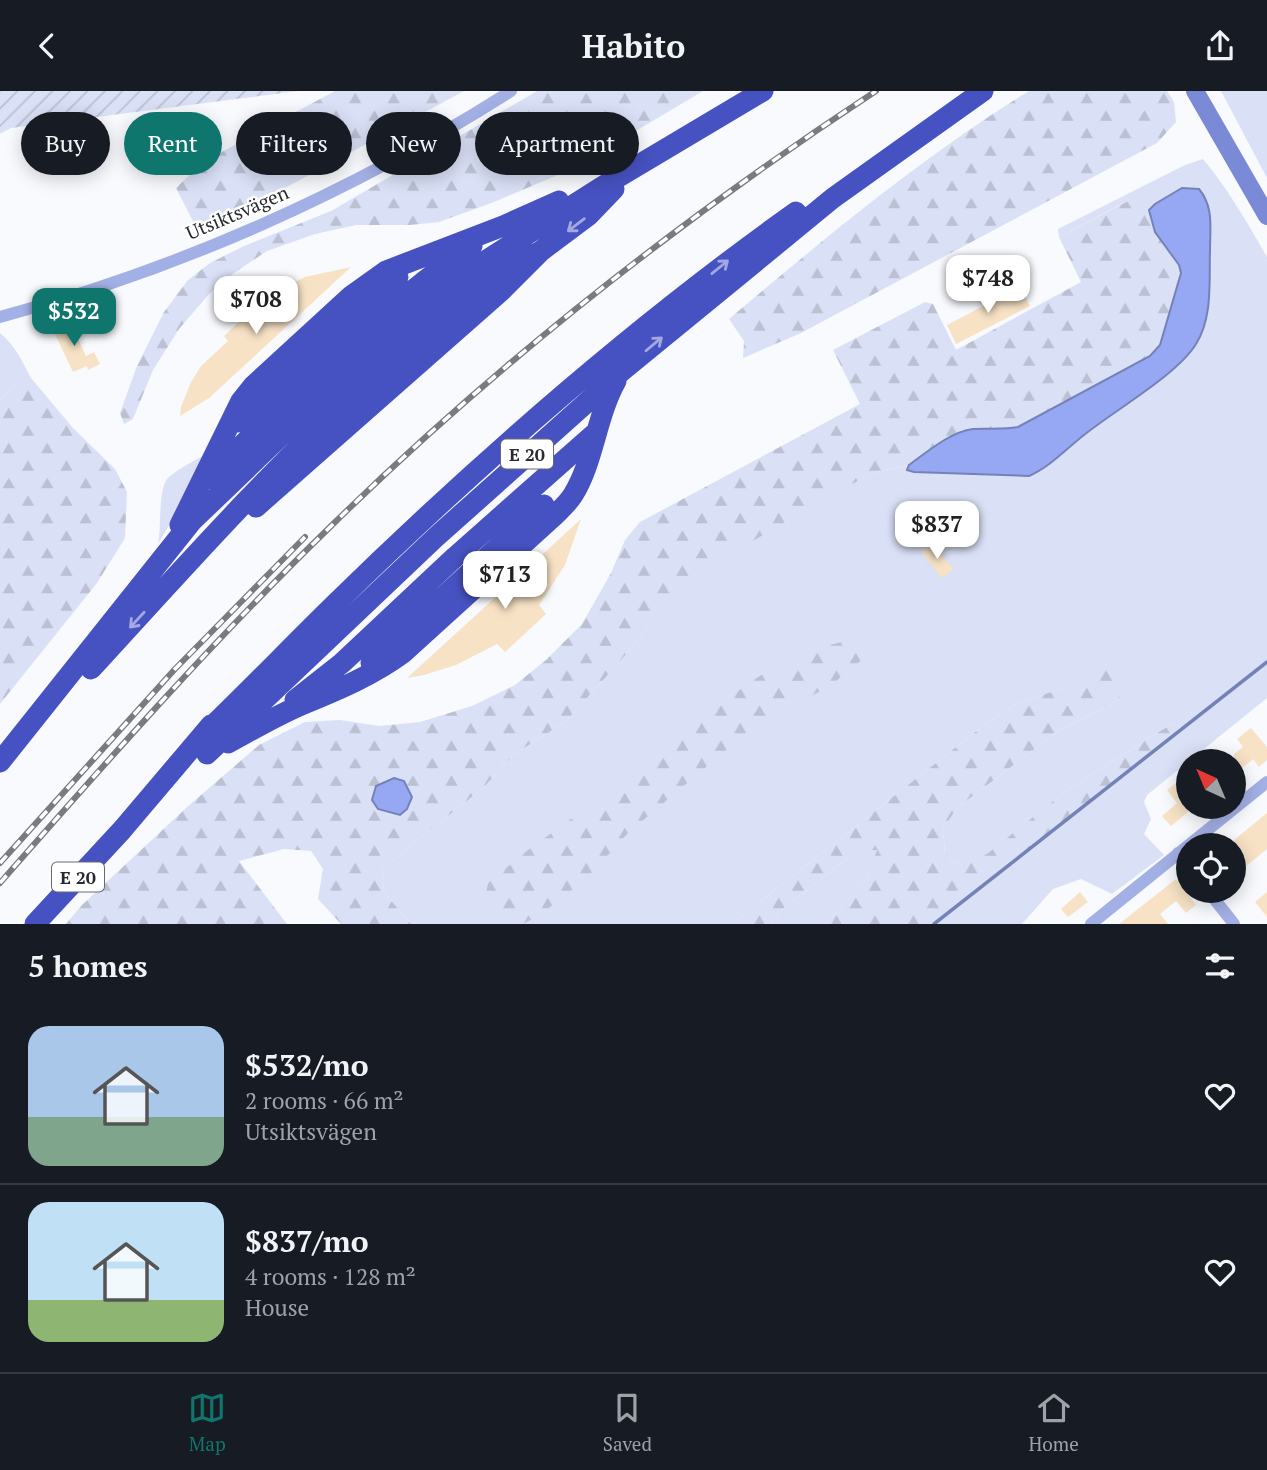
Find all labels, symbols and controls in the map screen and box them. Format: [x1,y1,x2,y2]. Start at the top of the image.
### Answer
text: Habito [582,25,685,67]
icon: back [28,27,66,65]
icon: share [1201,27,1239,65]
chip: Buy [21,112,110,175]
chip: Rent [124,112,222,175]
chip: Filters [236,112,352,175]
chip: New [366,112,461,175]
chip: Apartment [475,112,639,175]
street label: Utsiktsvägen [182,179,292,245]
one-way arrow [567,217,586,232]
pin: $748 [947,255,1029,315]
one-way arrow [710,259,728,275]
text: $748 [962,262,1014,293]
pin: $708 [215,277,297,336]
text: $708 [230,283,282,314]
pin: $532 [33,289,115,348]
text: $532 [48,295,100,326]
one-way arrow [645,337,663,352]
road number: E 20 [501,439,553,468]
pin: $837 [896,501,978,561]
text: $837 [911,508,963,539]
pin: $713 [464,552,546,611]
text: $713 [479,558,531,589]
one-way arrow [129,611,145,629]
north arrow [1176,749,1246,819]
map controls [1176,749,1246,903]
button: locate [1176,833,1246,903]
road number: E 20 [52,863,104,891]
text: 5 homes [28,946,147,986]
icon: filters [1201,947,1239,985]
text: $532/mo [245,1045,369,1085]
icon: home [84,1054,168,1138]
icon: heart [1201,1077,1239,1115]
text: 2 rooms · 66 m² [245,1085,404,1116]
text: Utsiktsvägen [245,1116,377,1147]
text: $837/mo [245,1221,369,1261]
icon: home [84,1230,168,1314]
icon: heart [1201,1253,1239,1291]
text: 4 rooms · 128 m² [245,1261,416,1292]
text: House [245,1292,309,1323]
tab: Map [188,1389,226,1456]
tab: Saved [603,1389,652,1456]
tab: Home [1028,1389,1079,1456]

